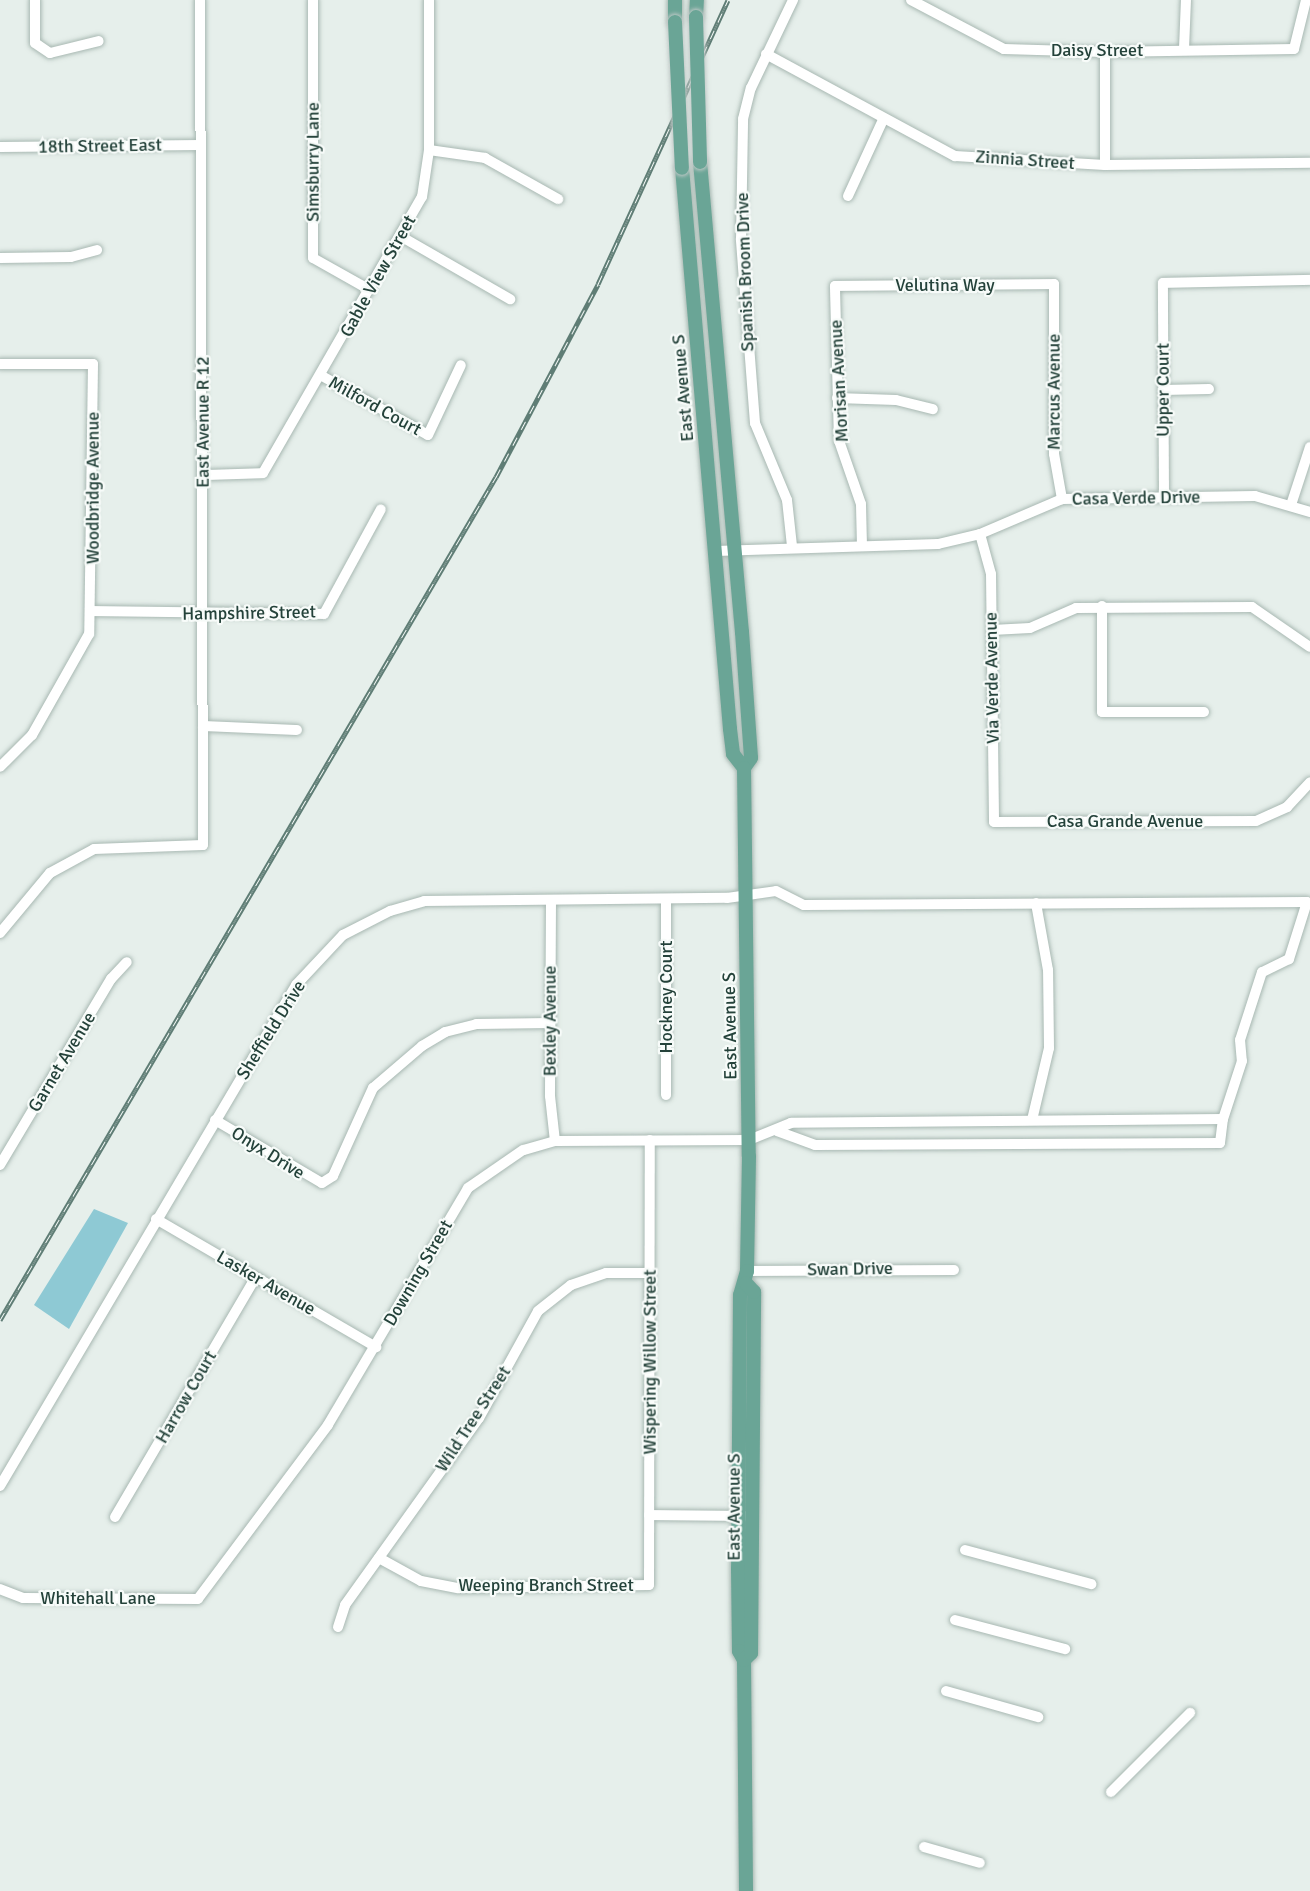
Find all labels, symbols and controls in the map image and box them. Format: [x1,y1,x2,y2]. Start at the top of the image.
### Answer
street label: Daisy Street [1051,39,1143,61]
street label: Simsburry Lane [302,102,324,222]
street label: 18th Street East [38,134,162,158]
street label: Zinnia Street [975,146,1075,174]
street label: Spanish Broom Drive [731,192,759,352]
street label: Gable View Street [336,211,420,341]
street label: Velutina Way [895,274,995,296]
street label: Morisan Avenue [825,319,853,443]
street label: East Avenue S [668,333,698,443]
street label: Marcus Avenue [1043,334,1065,450]
street label: Upper Court [1152,343,1174,437]
street label: East Avenue R 12 [192,356,214,488]
street label: Milford Court [325,372,425,440]
street label: Woodbridge Avenue [82,412,104,564]
street label: Casa Verde Drive [1072,486,1200,510]
street label: Hampshire Street [182,601,316,625]
street label: Via Verde Avenue [980,612,1004,744]
street label: Casa Grande Avenue [1047,810,1203,832]
street label: Hockney Court [655,940,677,1054]
street label: Bexley Avenue [539,966,561,1076]
street label: East Avenue S [718,972,742,1080]
street label: Sheffield Drive [232,976,310,1084]
street label: Garnet Avenue [24,1008,100,1116]
street label: Onyx Drive [227,1122,309,1184]
street label: Downing Street [379,1216,457,1330]
street label: Lasker Avenue [213,1246,319,1320]
street label: Swan Drive [807,1257,893,1281]
street label: Wispering Willow Street [639,1269,661,1455]
street label: Harrow Court [151,1347,221,1447]
street label: Wild Tree Street [431,1362,515,1476]
street label: East Avenue S [723,1453,745,1561]
street label: Weeping Branch Street [458,1574,634,1596]
street label: Whitehall Lane [40,1587,156,1609]

